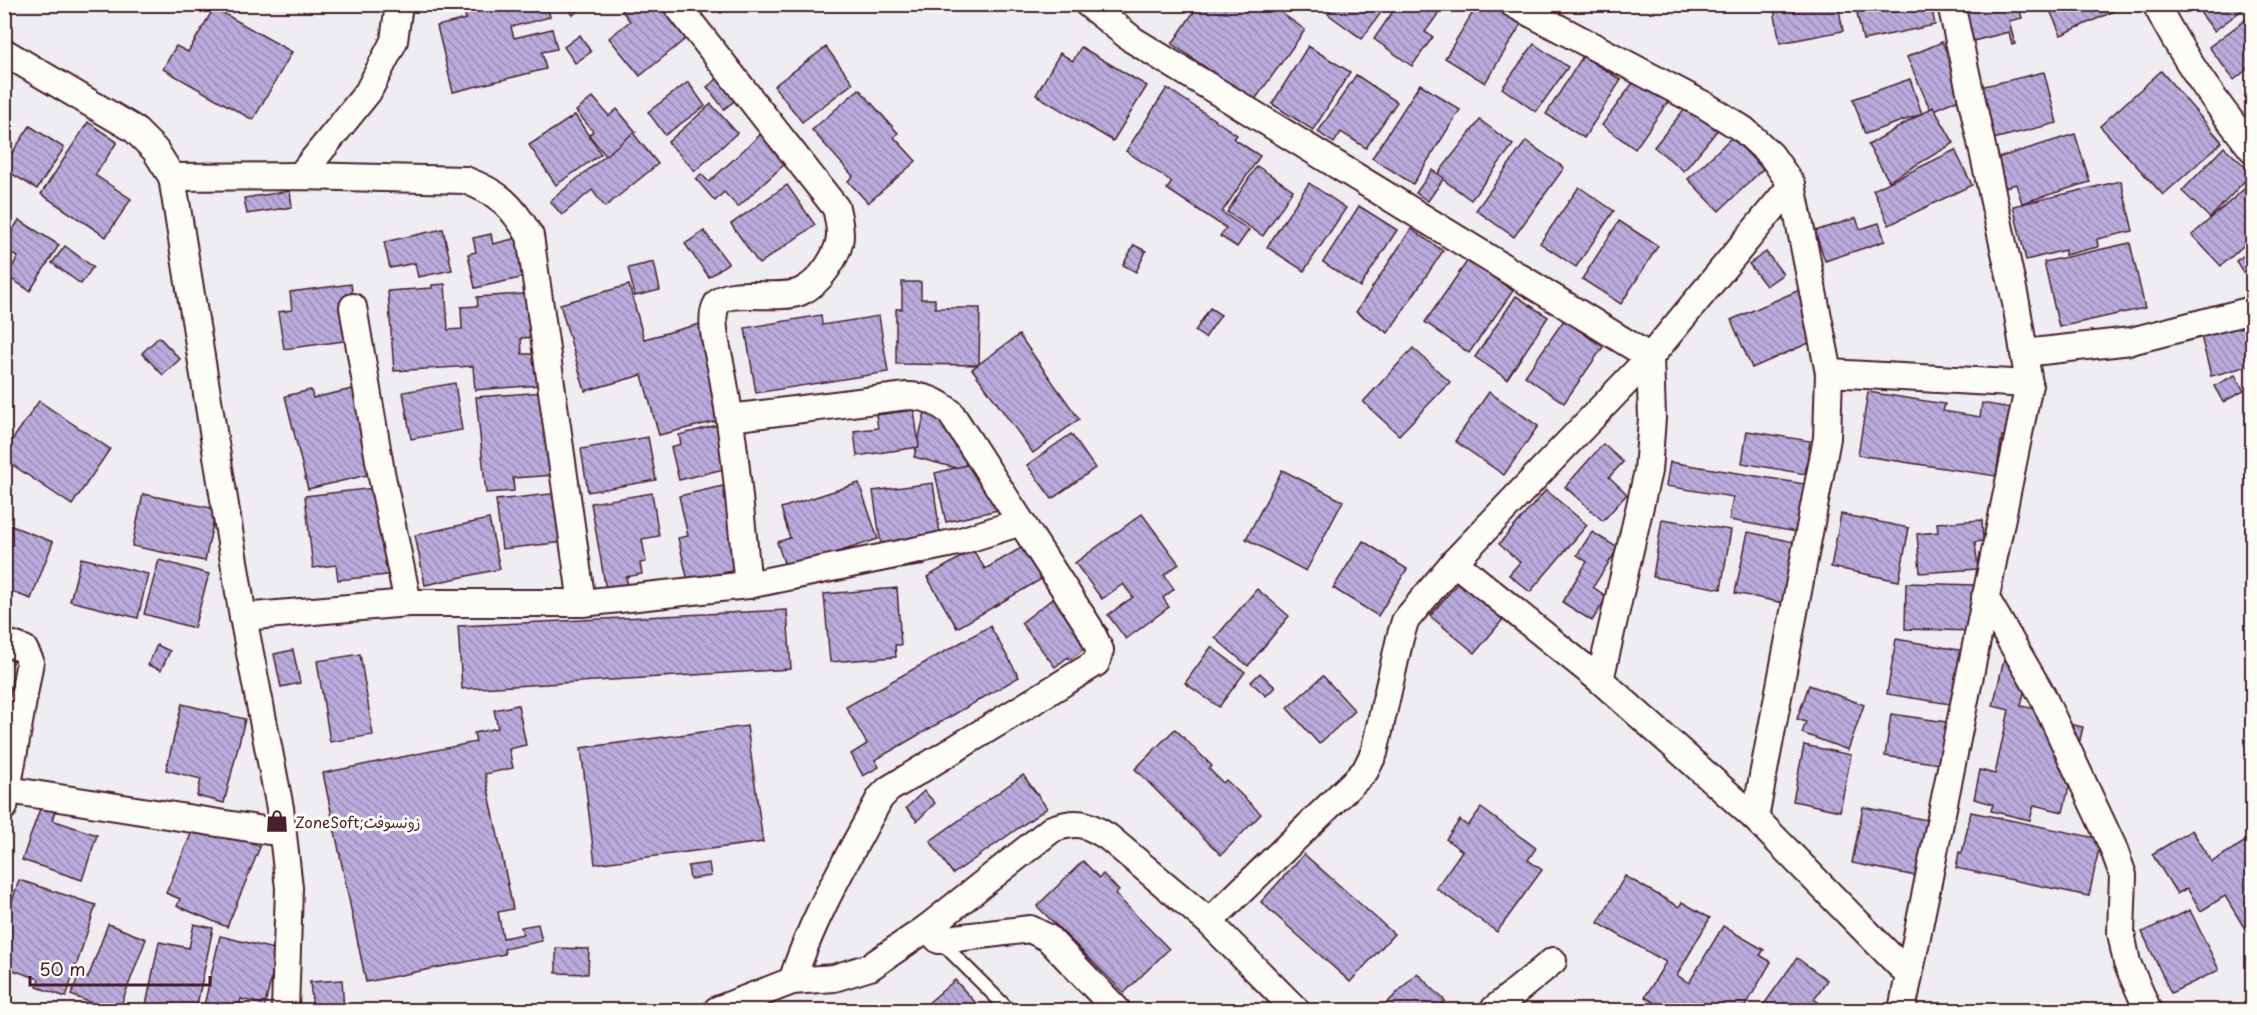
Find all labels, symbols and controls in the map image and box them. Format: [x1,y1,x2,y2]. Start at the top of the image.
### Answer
shop icon: ZoneSoft;زونسوفت [264,808,290,834]
place label: ZoneSoft;زونسوفت [295,810,420,833]
scale bar [30,949,210,987]
text: 50 m [39,955,86,982]

